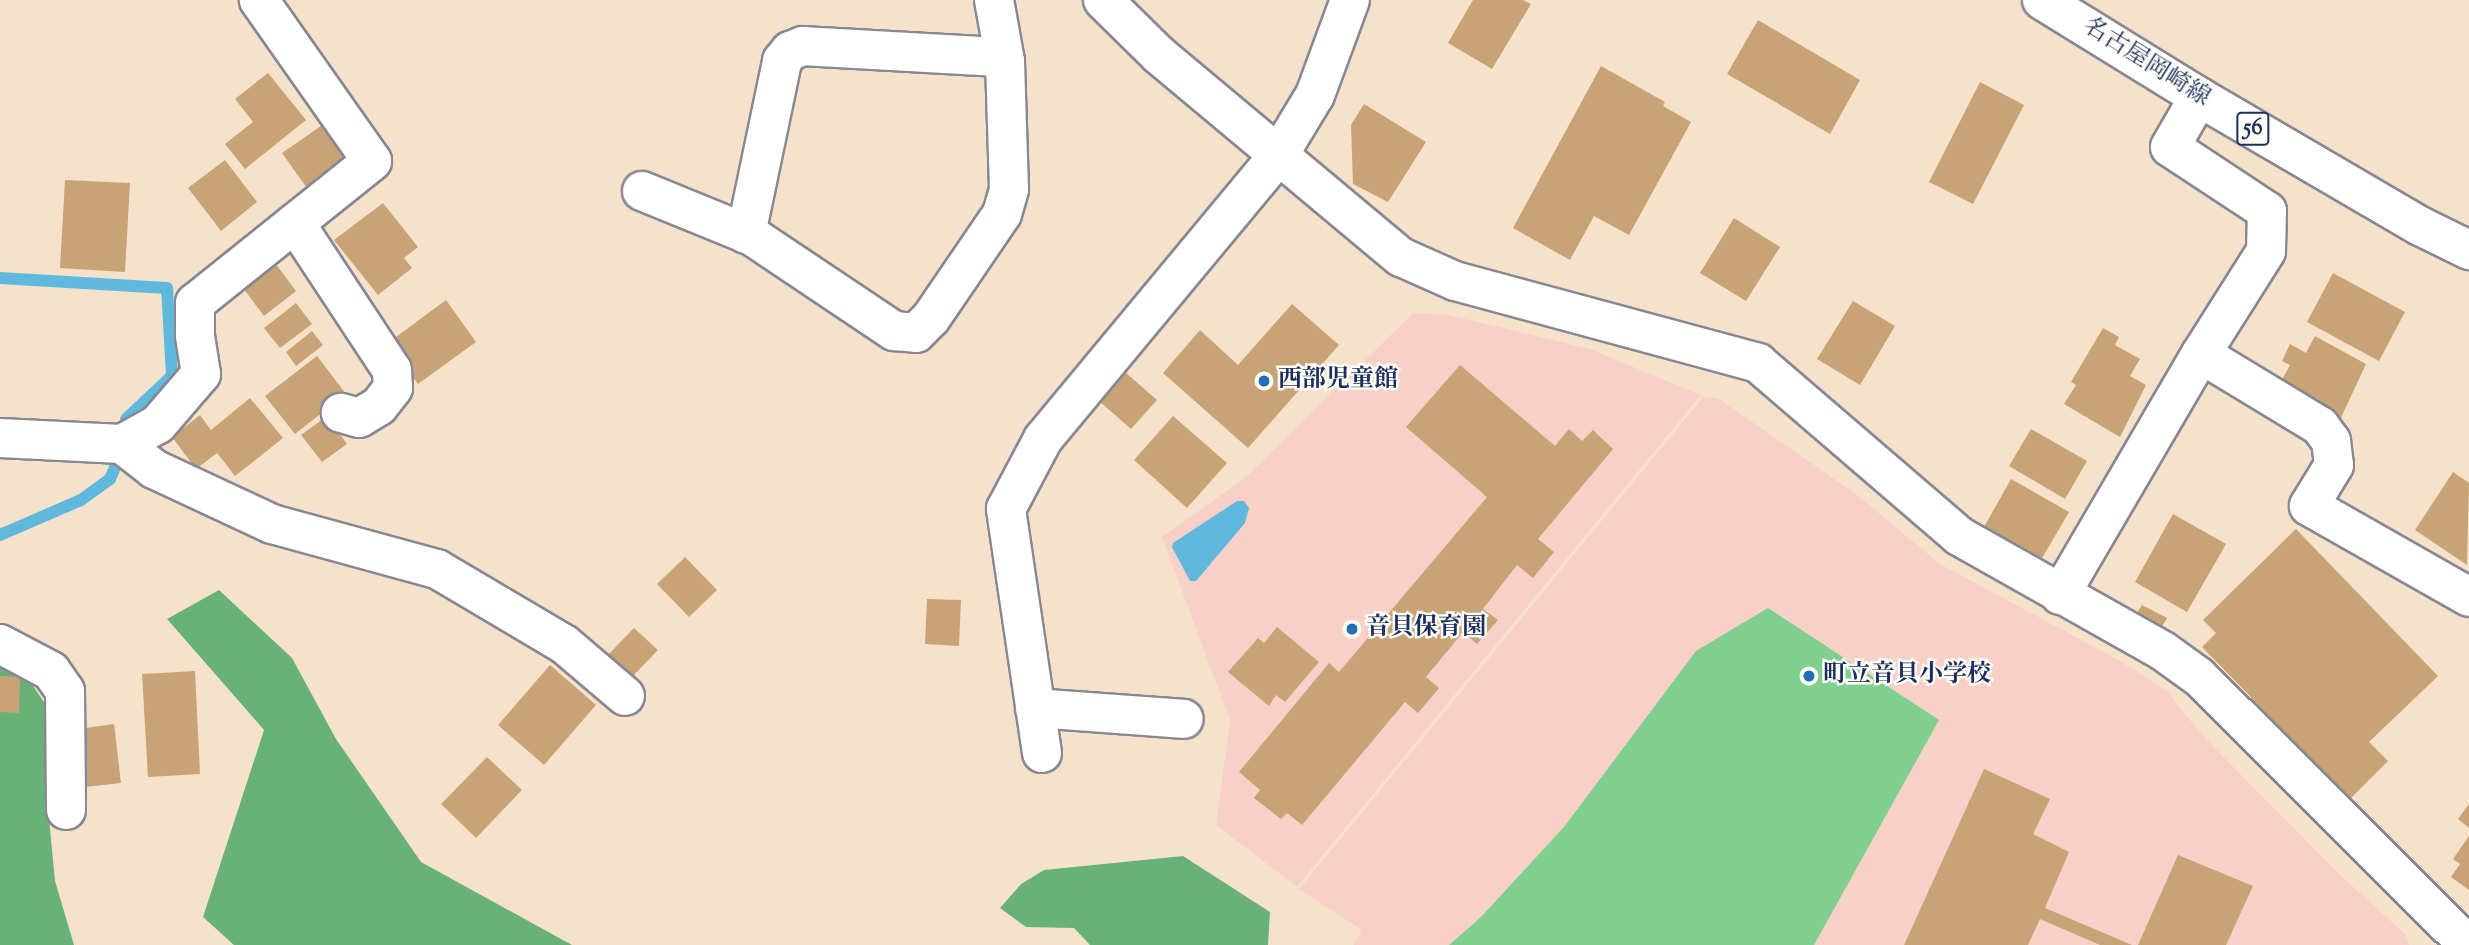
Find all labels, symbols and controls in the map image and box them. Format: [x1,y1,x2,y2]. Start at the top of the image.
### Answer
street label: 名古屋岡崎線 [2077,13,2215,113]
road number: 56 [2236,110,2270,148]
place label: 西部児童館 [1278,367,1398,395]
marker: 西部児童館 [1256,373,1272,389]
place label: 音貝保育園 [1366,615,1486,643]
marker: 音貝保育園 [1344,621,1360,637]
place label: 町立音貝小学校 [1823,662,1991,690]
marker: 町立音貝小学校 [1801,668,1817,684]

